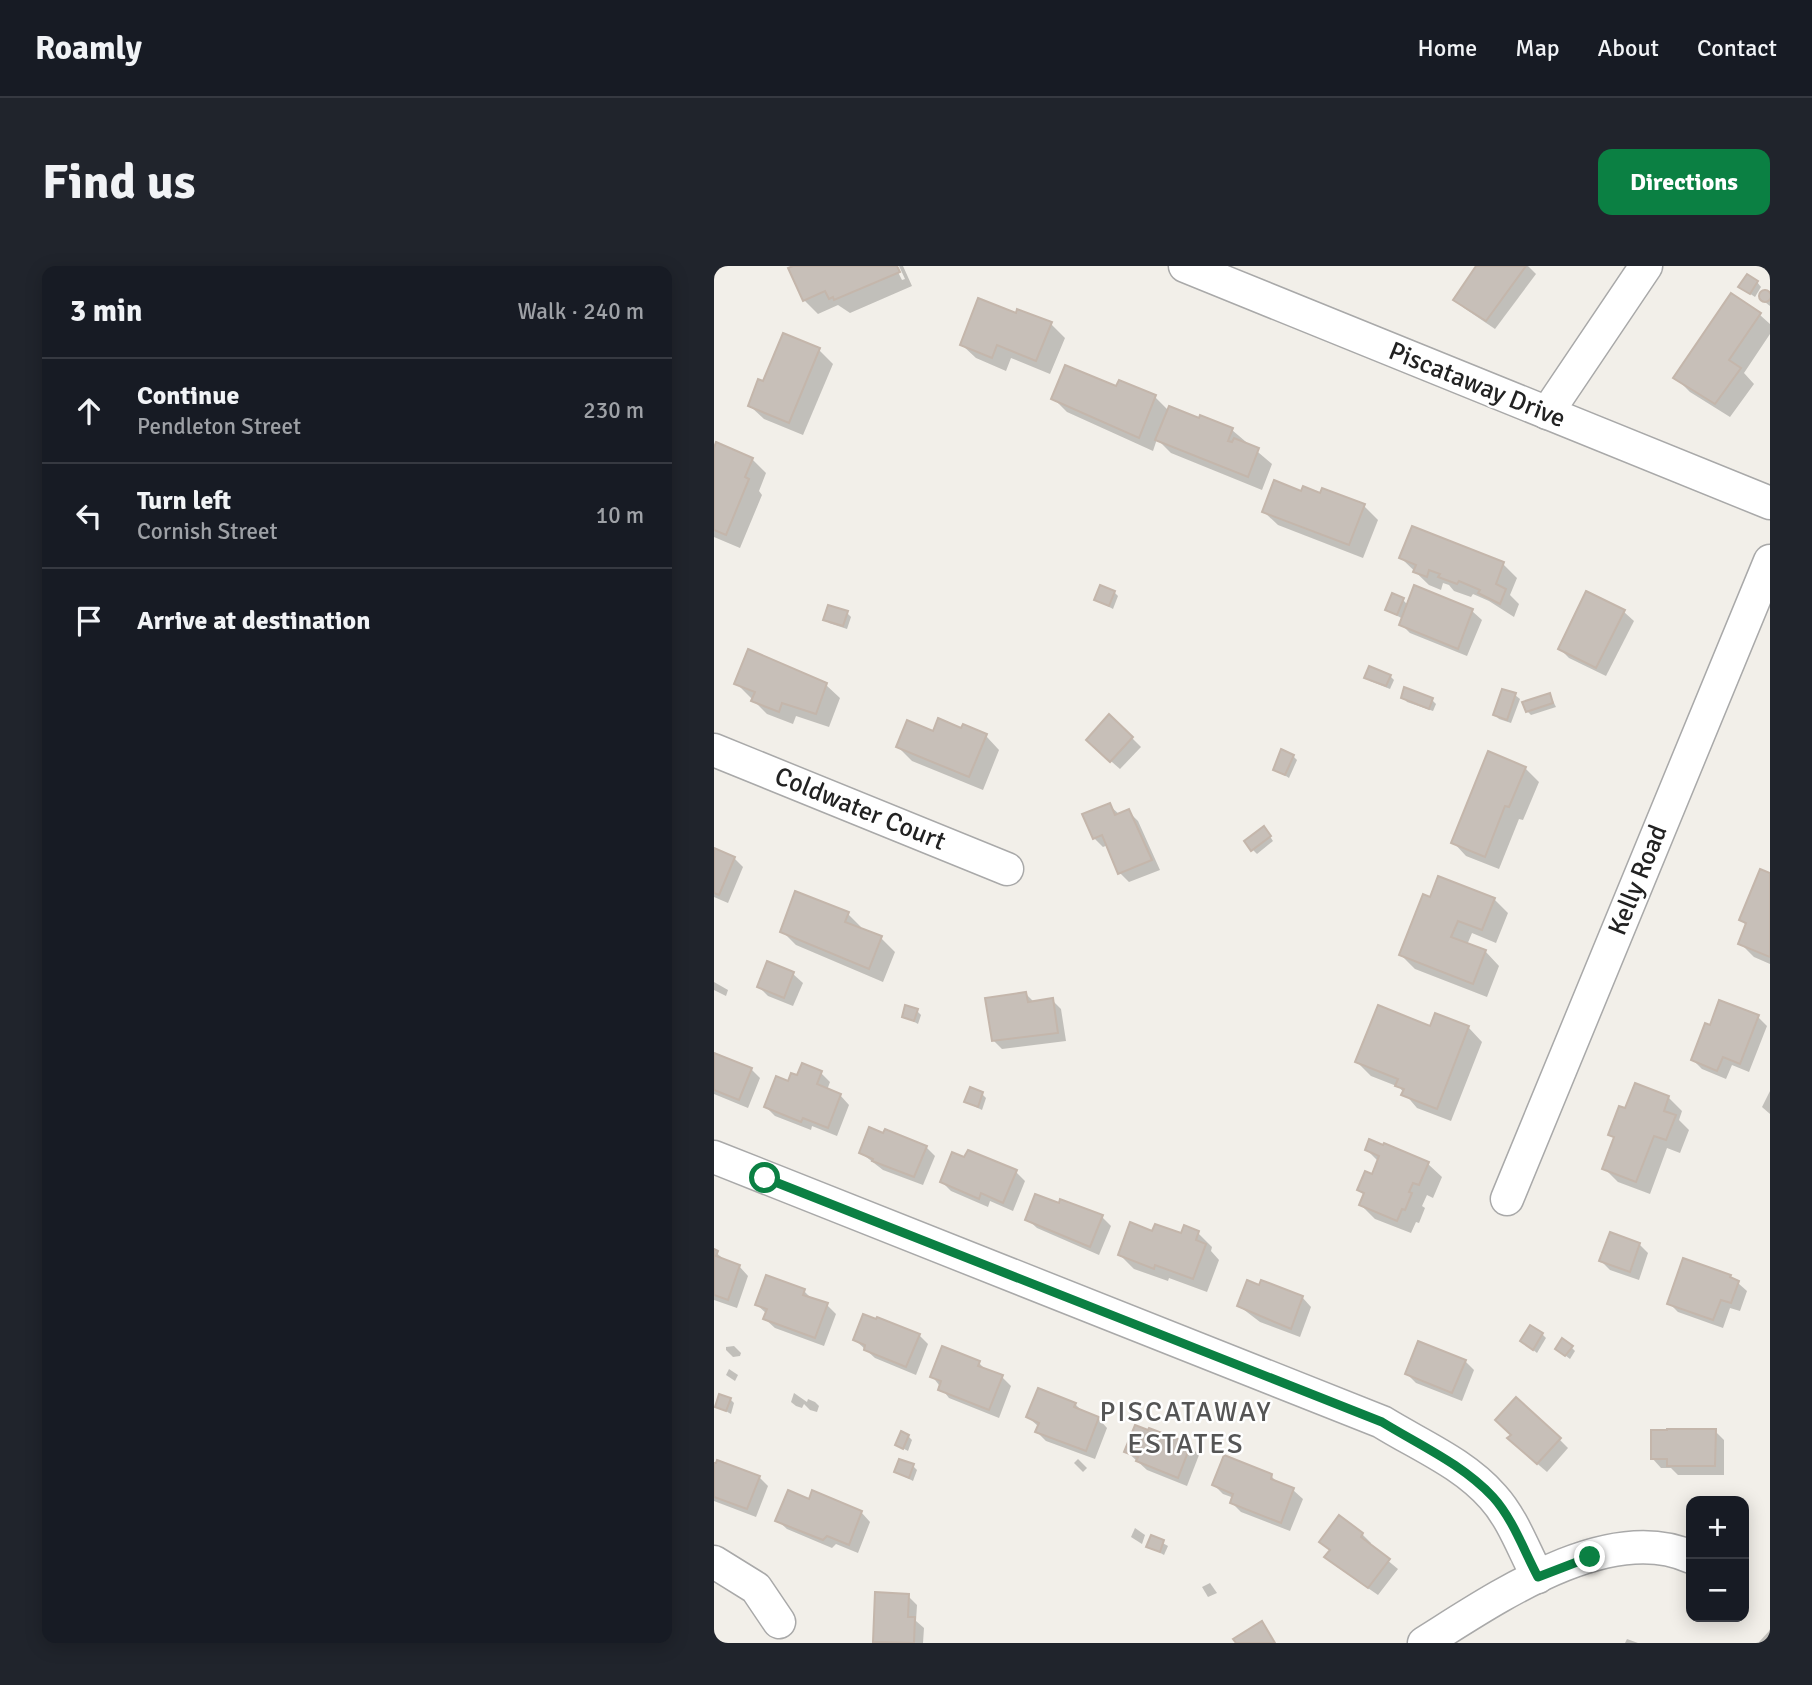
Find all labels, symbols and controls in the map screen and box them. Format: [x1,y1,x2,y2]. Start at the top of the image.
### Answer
text: Roamly [35,28,142,69]
text: Home [1417,33,1477,63]
text: Map [1515,33,1560,63]
text: About [1598,33,1659,63]
text: Contact [1697,33,1777,63]
button: Directions [1598,149,1770,215]
text: Find us [42,152,195,212]
text: 3 min [70,293,142,330]
text: Walk · 240 m [518,297,644,326]
street label: Piscataway Drive [1384,335,1570,435]
text: Continue [137,380,239,412]
icon: ahead [70,392,108,430]
text: 230 m [583,396,644,425]
text: Pendleton Street [137,412,301,441]
text: Turn left [137,485,231,517]
icon: left [70,497,108,535]
text: 10 m [596,501,644,530]
text: Cornish Street [137,517,278,546]
icon: arrive [70,602,108,640]
text: Arrive at destination [137,605,370,637]
street label: Coldwater Court [770,760,950,858]
street label: Kelly Road [1601,820,1675,940]
route start [749,1162,780,1193]
district label: PISCATAWAY ESTATES [1099,1395,1273,1461]
map controls [1686,1496,1749,1622]
button: + [1686,1496,1749,1559]
route end [1574,1541,1605,1572]
button: − [1686,1559,1749,1622]

